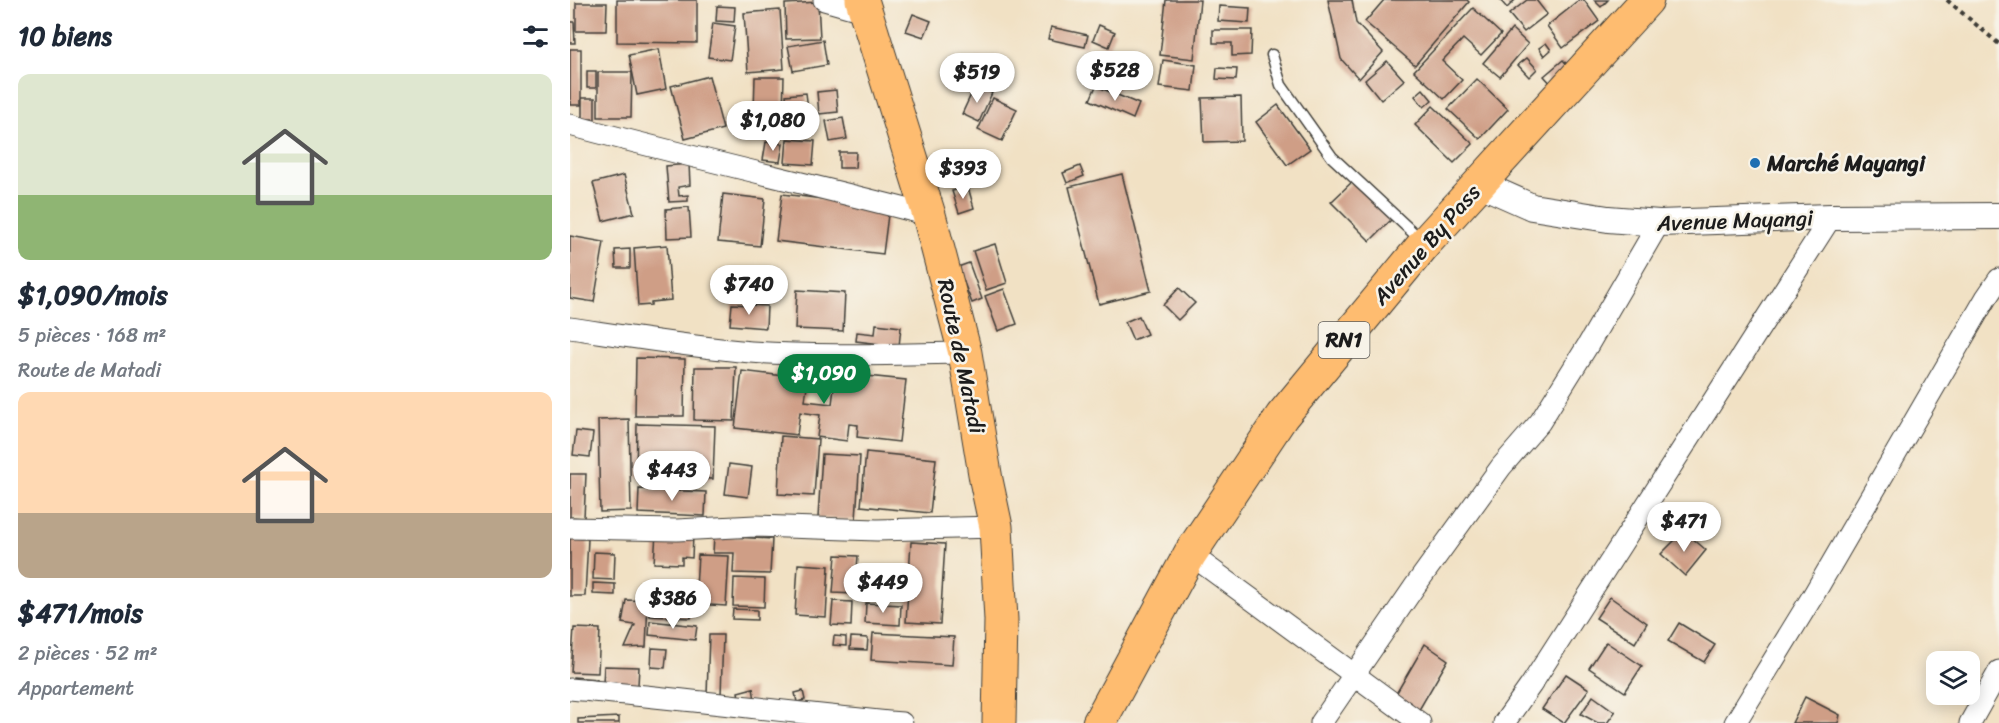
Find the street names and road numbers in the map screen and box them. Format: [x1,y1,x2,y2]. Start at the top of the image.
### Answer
street label: Avenue By Pass [1361,174,1491,315]
street label: Avenue Mayangi [1655,198,1815,243]
street label: Route de Matadi [926,275,997,438]
road number: RN1 [1318,322,1370,358]

